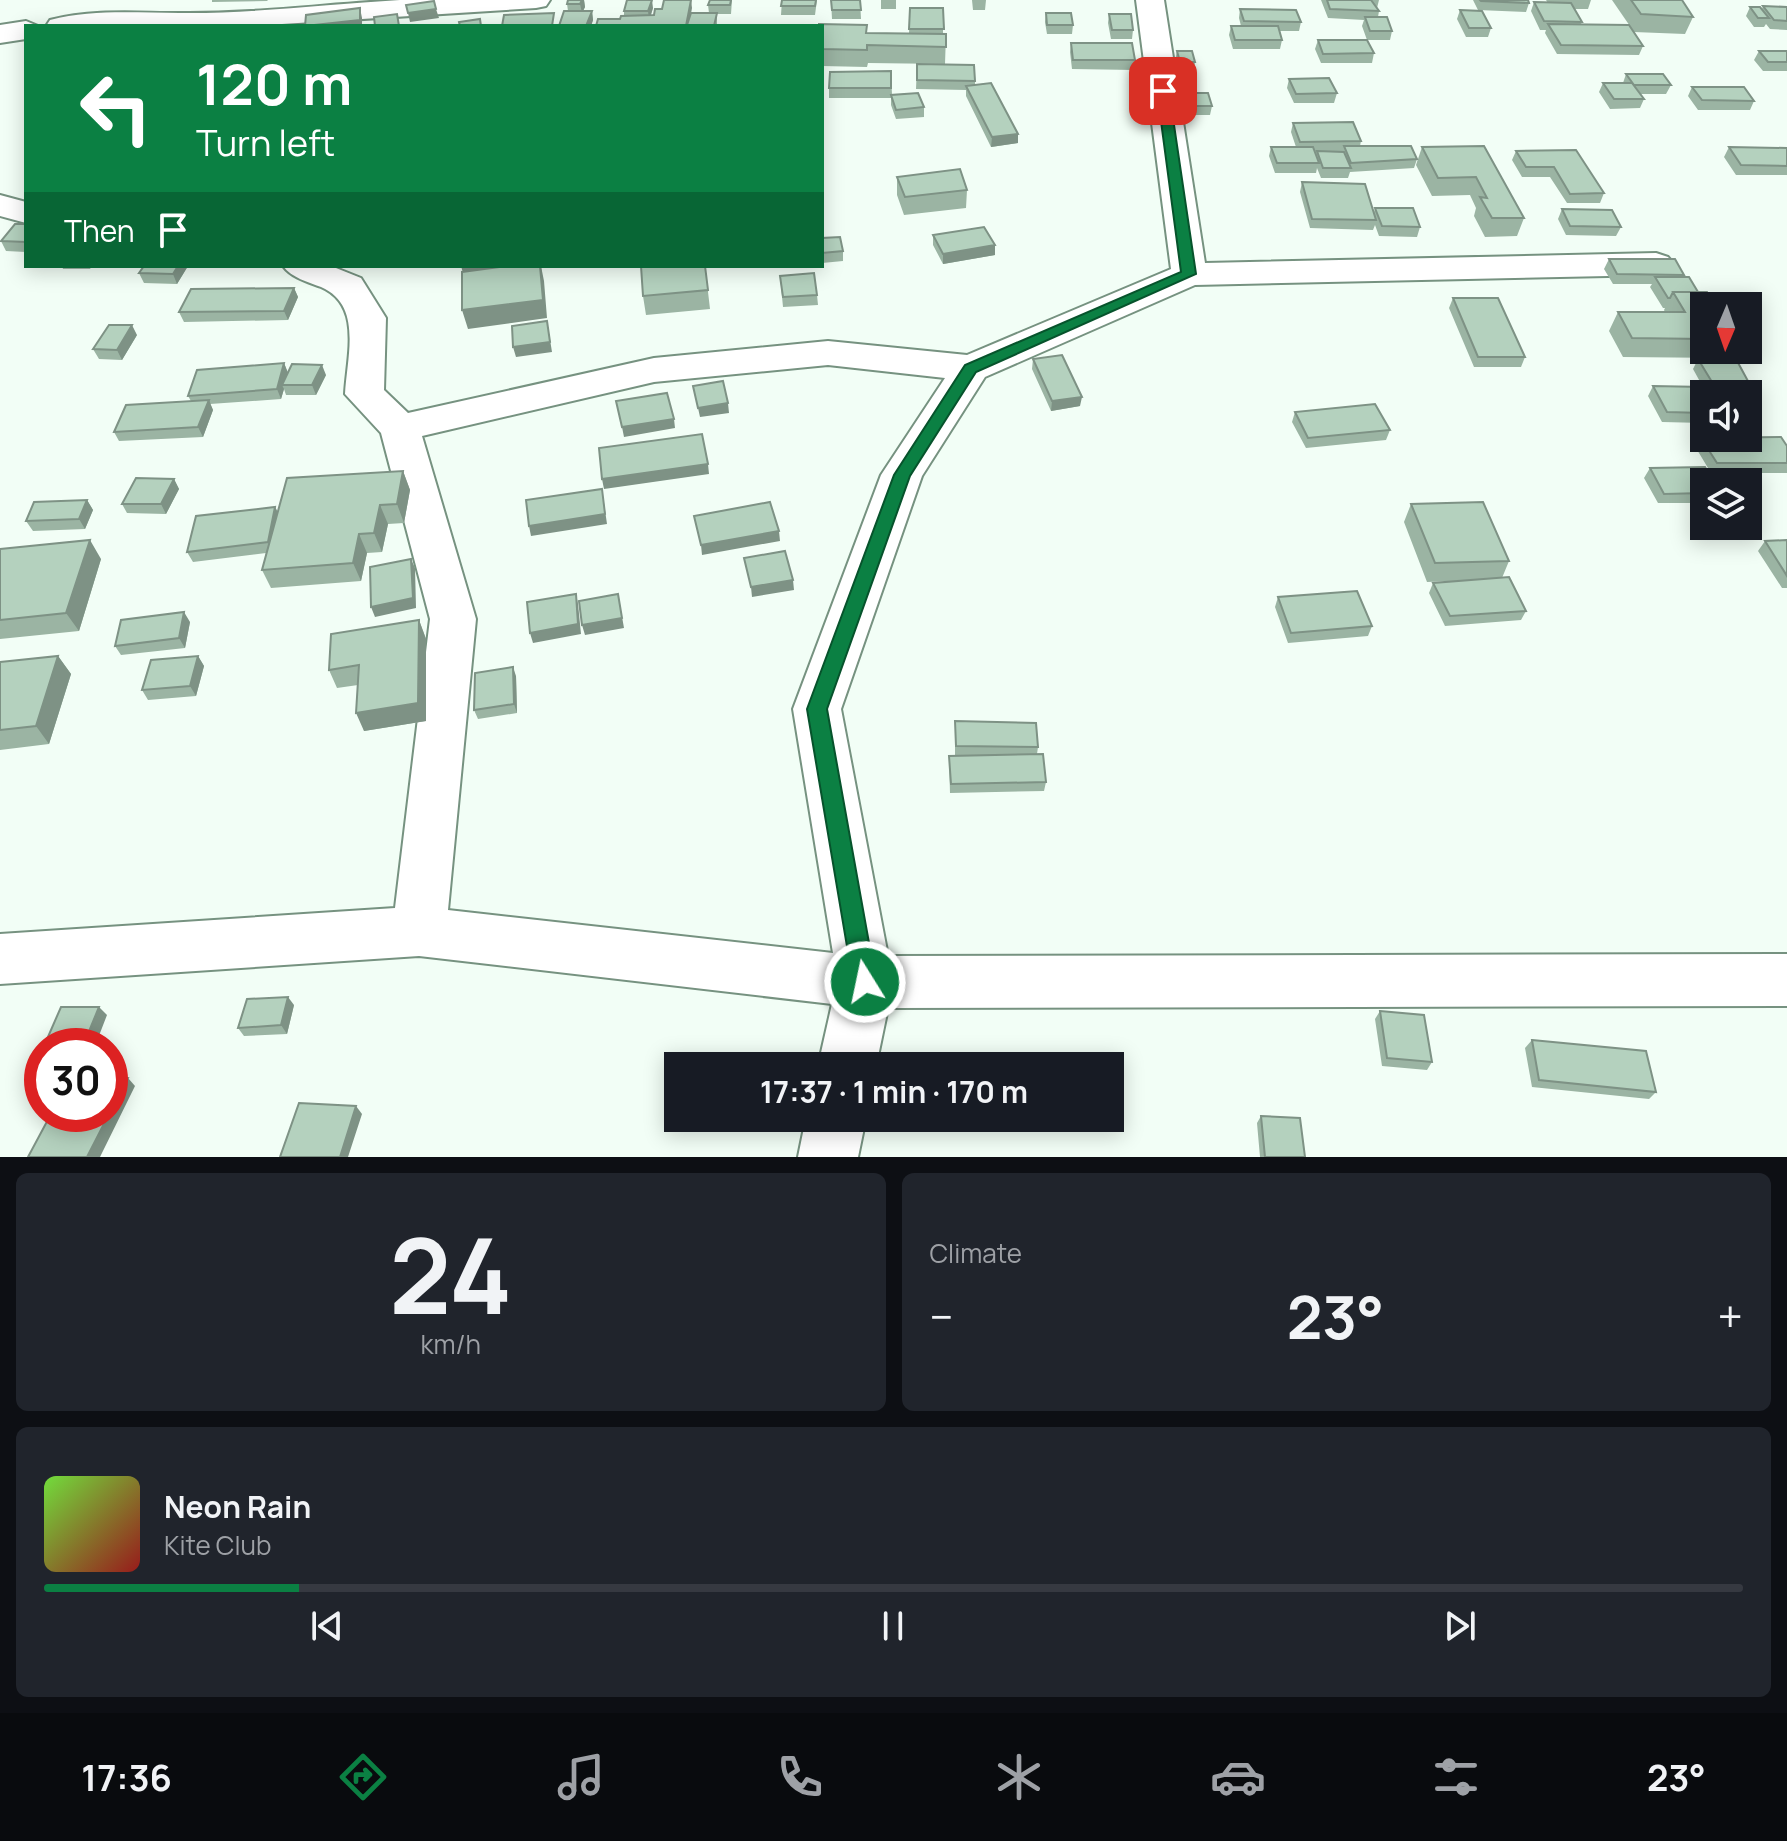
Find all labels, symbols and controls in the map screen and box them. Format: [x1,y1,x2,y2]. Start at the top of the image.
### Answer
text: 120 m [196,45,352,122]
icon: left [64,56,168,160]
pin [1129,57,1197,125]
icon: arrive [1141,69,1185,113]
text: Turn left [196,118,335,167]
icon: arrive [151,208,195,252]
text: Then [64,210,135,251]
north arrow [1690,292,1762,364]
map controls [1690,292,1762,540]
button: sound [1690,380,1762,452]
button: layers [1690,468,1762,540]
position arrow [823,940,907,1024]
speed limit sign: 30 [24,1028,128,1132]
text: 17:37 · 1 min · 170 m [760,1071,1028,1112]
text: 24 [389,1203,512,1345]
text: Climate [930,1235,1022,1271]
text: 23° [1287,1275,1384,1357]
text: − [930,1286,953,1346]
text: + [1718,1286,1743,1346]
text: km/h [421,1326,481,1362]
text: Neon Rain [164,1486,311,1527]
text: Kite Club [164,1527,271,1563]
icon: previous [305,1604,349,1648]
icon: pause [871,1604,915,1648]
icon: next [1438,1604,1482,1648]
icon: directions [335,1749,391,1805]
icon: music [553,1749,609,1805]
icon: phone [772,1749,828,1805]
icon: climate [991,1749,1047,1805]
icon: car [1210,1749,1266,1805]
icon: filters [1428,1749,1484,1805]
text: 17:36 [81,1753,172,1802]
text: 23° [1647,1753,1706,1802]

